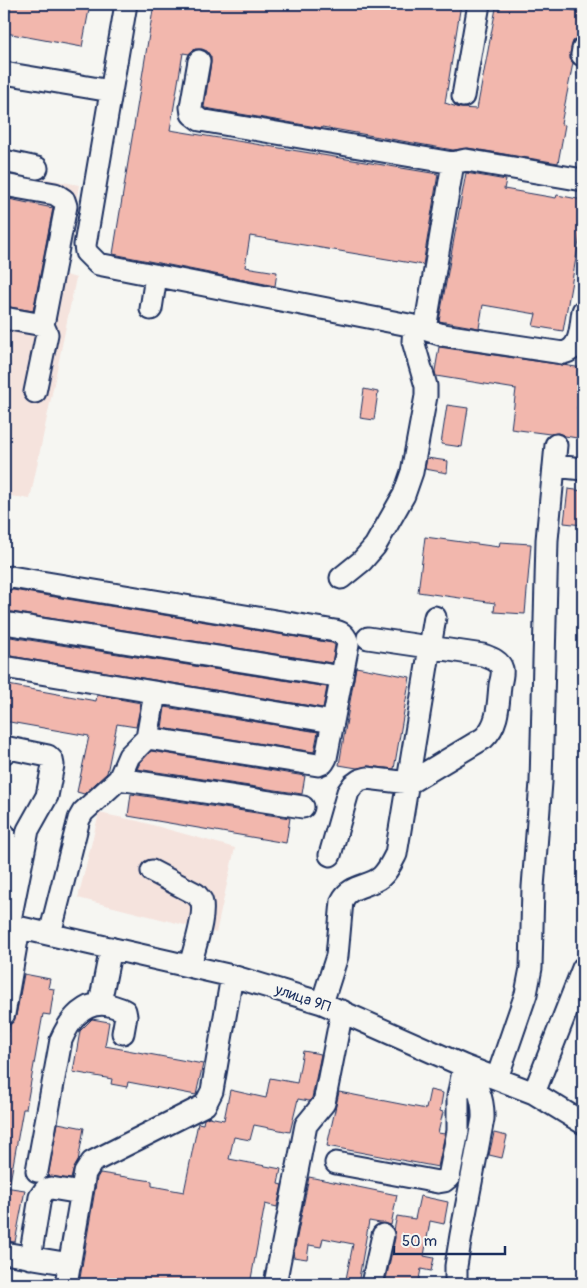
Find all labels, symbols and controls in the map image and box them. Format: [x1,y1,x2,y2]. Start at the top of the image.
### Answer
street label: улица 9П [272,980,333,1017]
scale bar [394,1223,506,1255]
text: 50 m [402,1232,437,1251]

